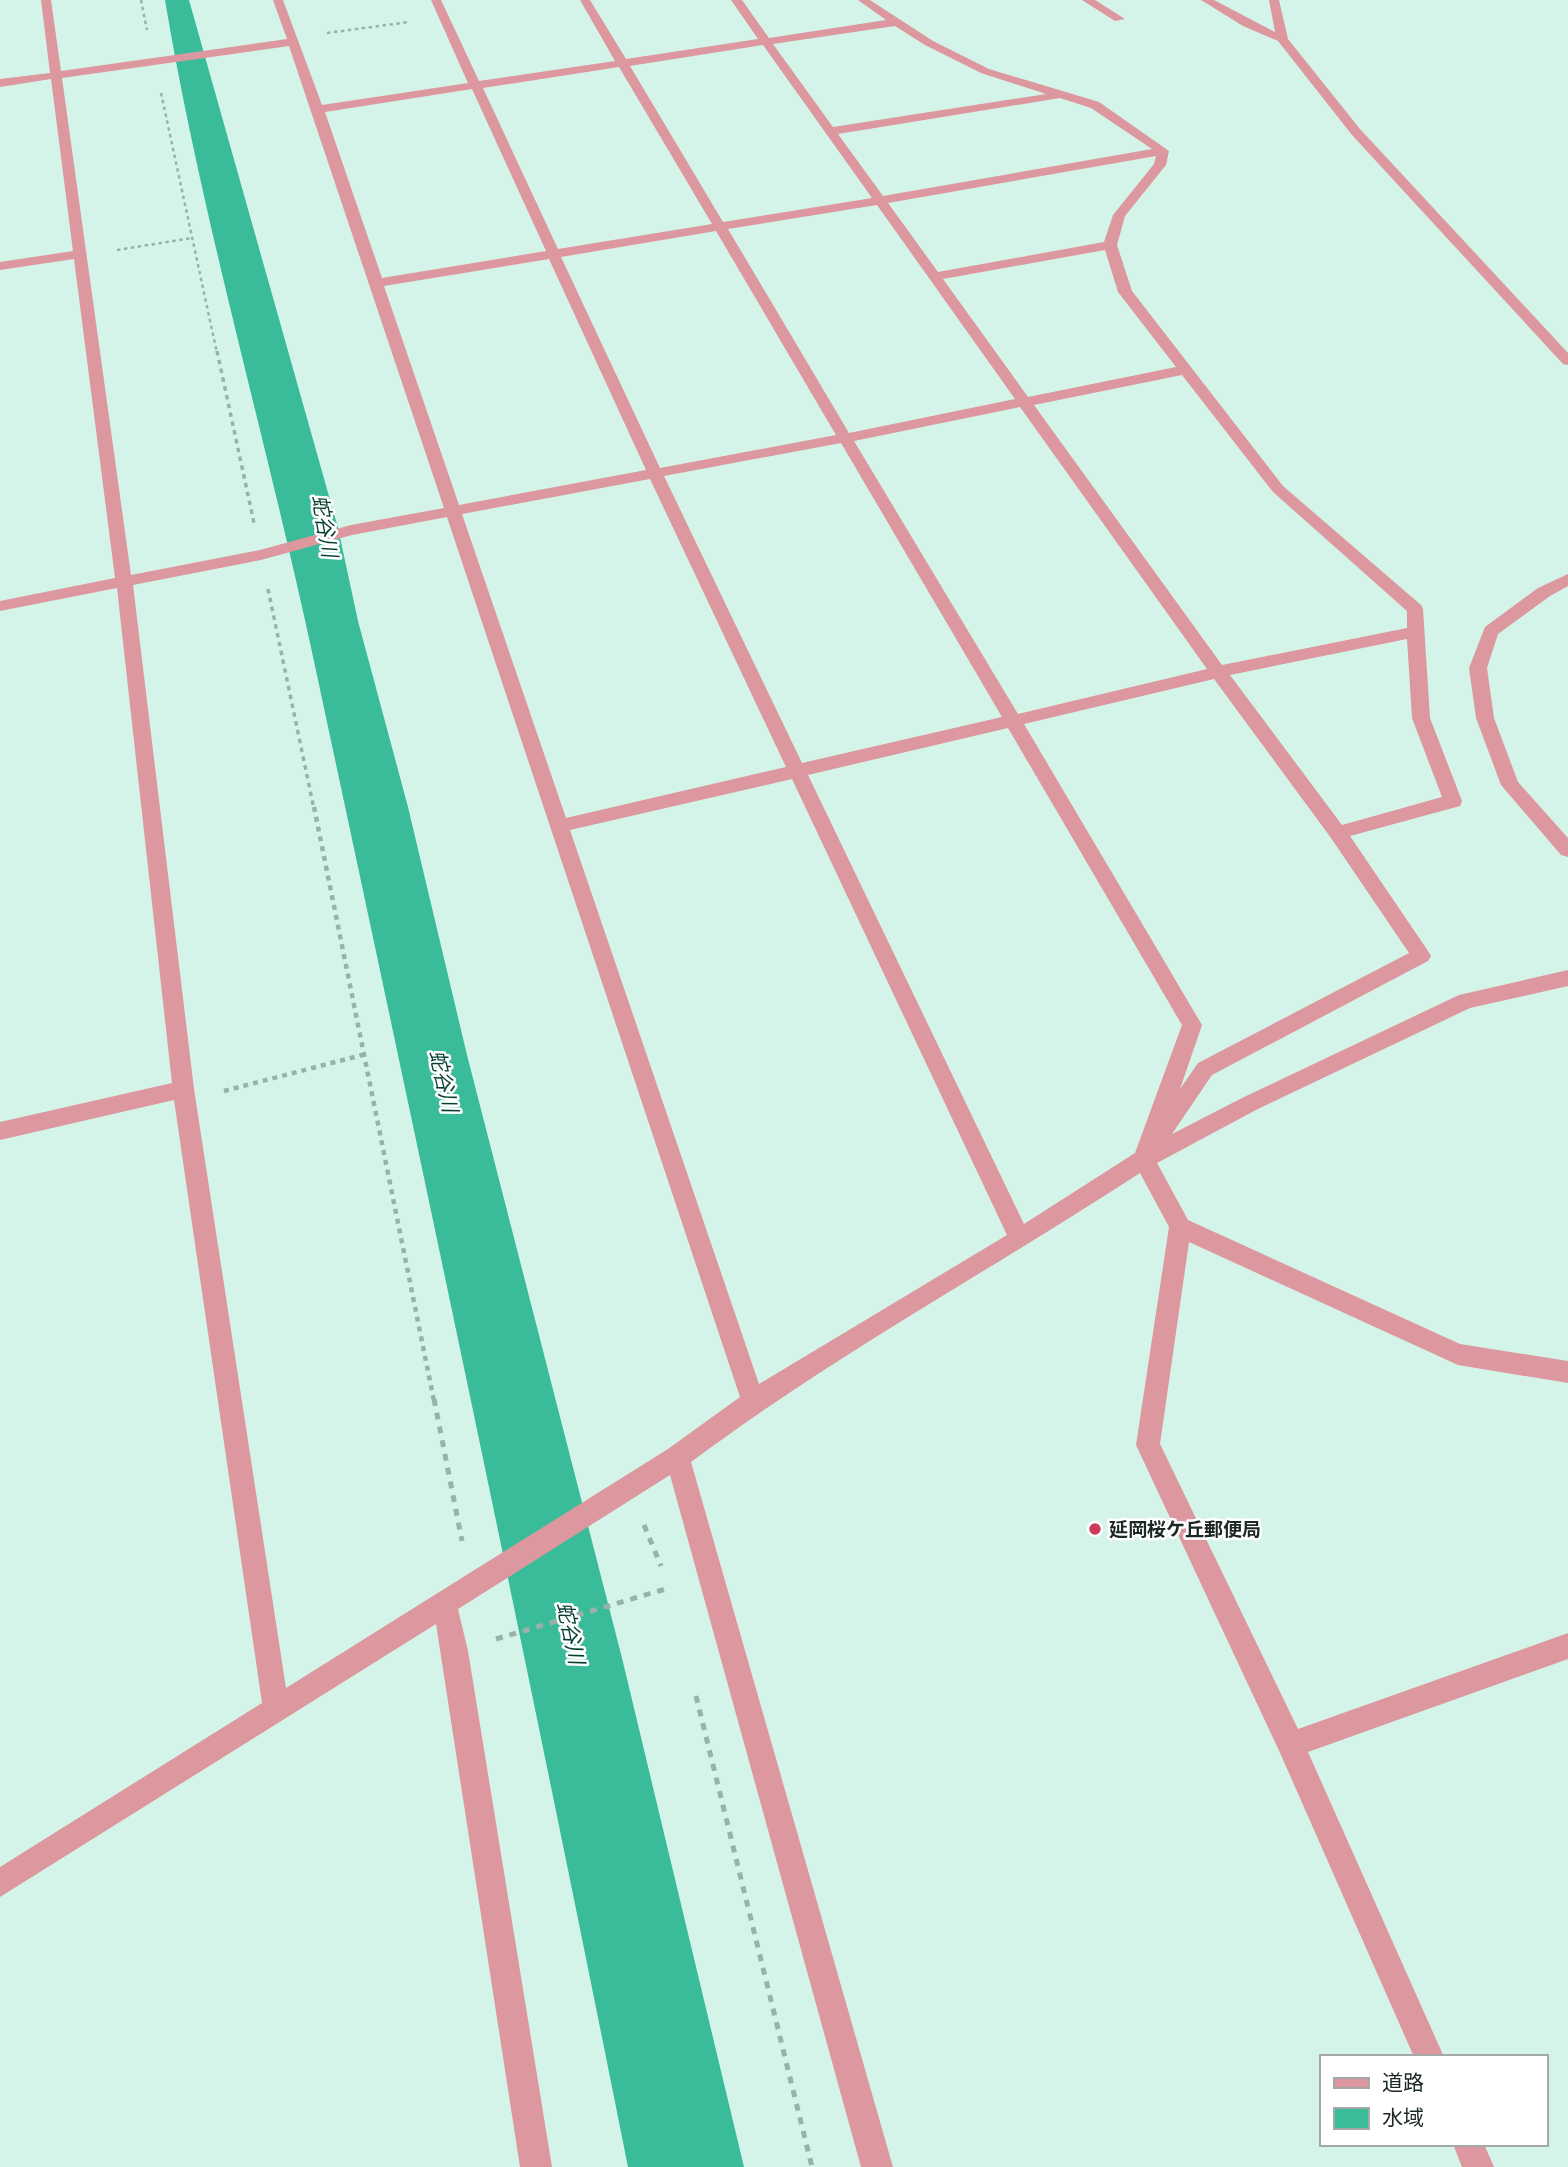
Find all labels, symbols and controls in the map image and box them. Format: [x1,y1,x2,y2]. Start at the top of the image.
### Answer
water label: 蛇谷川 [306,493,344,561]
water label: 蛇谷川 [424,1047,465,1117]
place label: 延岡桜ケ丘郵便局 [1109,1517,1261,1541]
marker: 延岡桜ケ丘郵便局 [1087,1521,1103,1537]
water label: 蛇谷川 [551,1599,591,1669]
legend [1320,2055,1547,2146]
text: 道路 [1382,2069,1424,2096]
text: 水域 [1382,2104,1424,2131]

